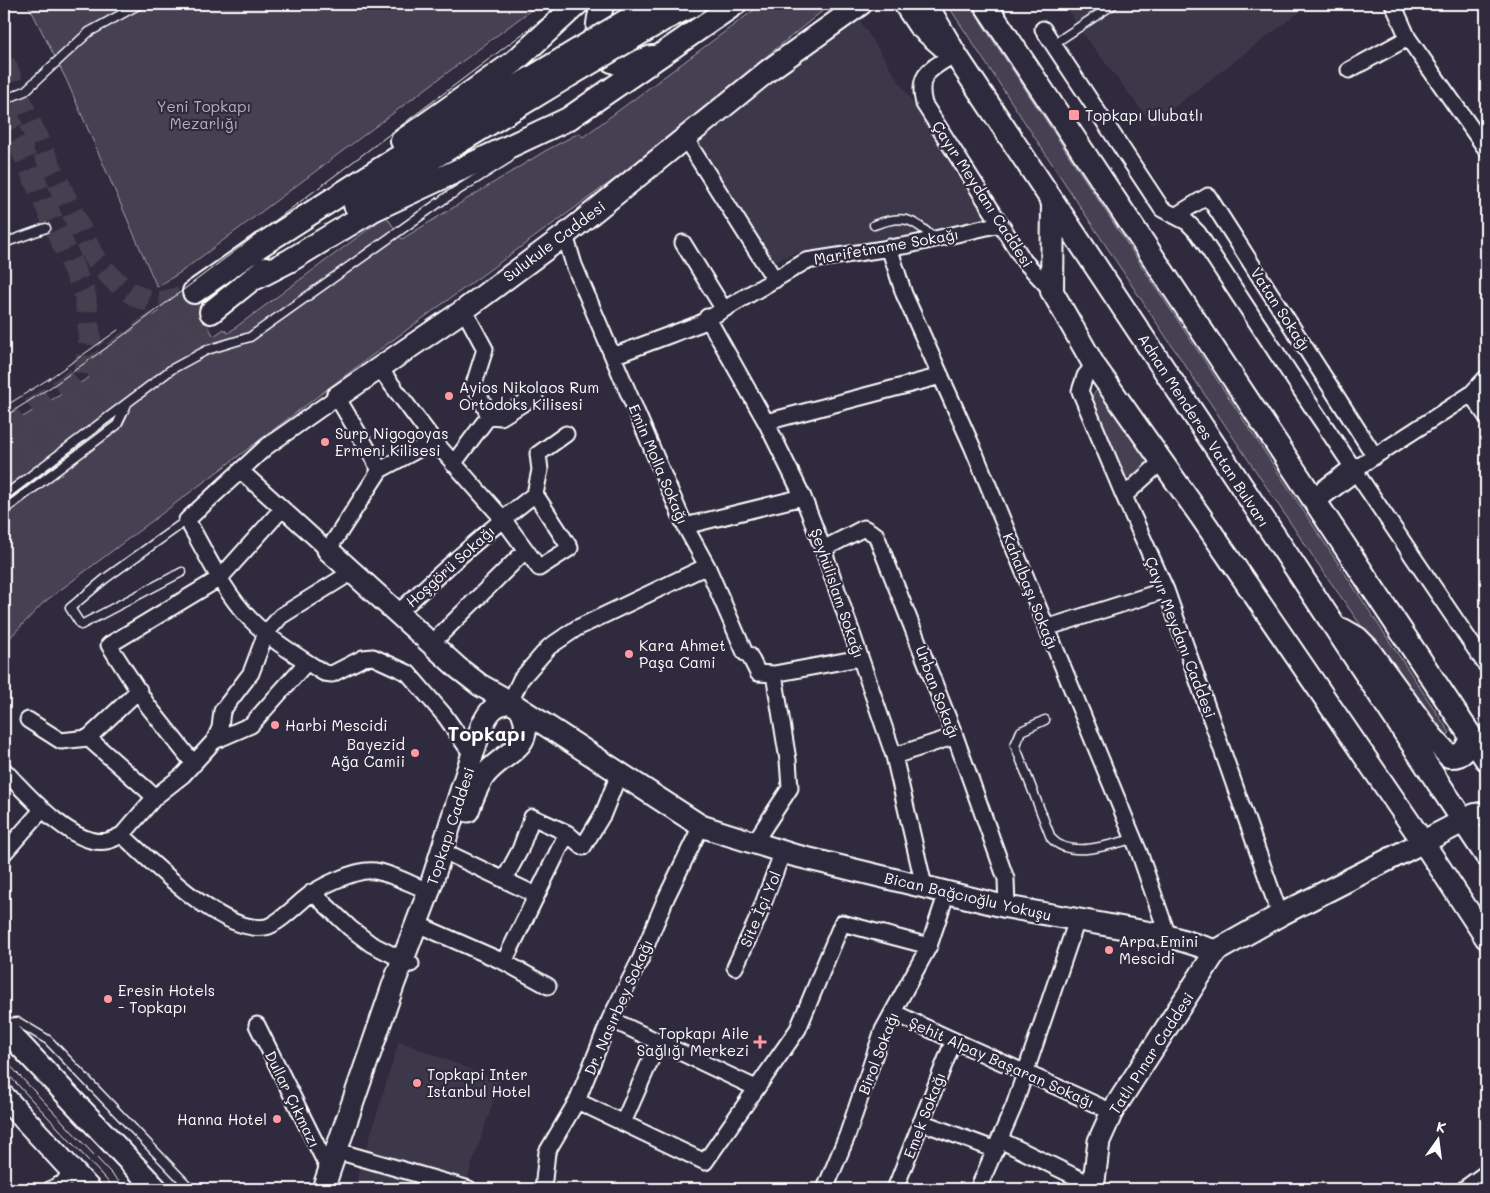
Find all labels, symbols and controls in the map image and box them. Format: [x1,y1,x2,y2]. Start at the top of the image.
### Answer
park label: Yeni Topkapı Mezarlığı [157,96,251,133]
place label: Topkapı Ulubatlı [1085,105,1204,125]
marker: Topkapı Ulubatlı [1067,108,1081,122]
street label: Çayır Meydanı Caddesi [928,117,1038,271]
street label: Sulukule Caddesi [499,196,609,286]
street label: Marifetname Sokağı [812,223,960,269]
street label: Vatan Sokağı [1246,263,1316,355]
street label: Adnan Menderes Vatan Bulvarı [1134,329,1274,531]
place label: Ayios Nikolaos Rum Ortodoks Kilisesi [459,377,599,414]
marker: Ayios Nikolaos Rum Ortodoks Kilisesi [443,390,455,402]
street label: Emin Molla Sokağı [625,401,693,527]
place label: Surp Nigogoyas Ermeni Kilisesi [335,423,449,460]
marker: Surp Nigogoyas Ermeni Kilisesi [319,436,331,448]
street label: Hoşgörü Sokağı [401,521,499,611]
street label: Şeyhülislam Sokağı [806,526,870,660]
street label: Kahalbaşı Sokağı [999,530,1063,652]
street label: Çayır Meydanı Caddesi [1141,554,1221,720]
place label: Kara Ahmet Paşa Cami [639,635,726,672]
street label: Urban Sokağı [911,643,965,741]
marker: Kara Ahmet Paşa Cami [623,648,635,660]
place label: Harbi Mescidi [285,715,388,735]
marker: Harbi Mescidi [269,719,281,731]
district label: Topkapı [447,720,527,746]
place label: Bayezid Ağa Camii [331,734,405,771]
marker: Bayezid Ağa Camii [409,747,421,759]
street label: Topkapı Caddesi [422,765,478,887]
street label: Bican Bağcıoğlu Yokuşu [883,867,1053,925]
street label: Site İçi Yol [735,868,785,950]
place label: Arpa Emini Mescidi [1119,931,1198,968]
street label: Dr. Nasırbey Sokağı [579,936,657,1078]
marker: Arpa Emini Mescidi [1103,944,1115,956]
place label: Eresin Hotels - Topkapı [118,980,215,1017]
street label: Tatlı Pınar Caddesi [1104,988,1198,1118]
marker: Eresin Hotels - Topkapı [102,993,114,1005]
street label: Birol Sokağı [853,1009,903,1097]
street label: Şehit Alpay Başaran Sokağı [906,1012,1098,1112]
place label: Topkapı Aile Sağlığı Merkezi [637,1023,749,1060]
marker: Topkapı Aile Sağlığı Merkezi [753,1035,767,1049]
street label: Dullar Çıkmazı [261,1047,325,1151]
place label: Topkapi Inter Istanbul Hotel [427,1064,531,1101]
street label: Emek Sokağı [898,1069,950,1161]
marker: Topkapi Inter Istanbul Hotel [411,1077,423,1089]
place label: Hanna Hotel [177,1109,267,1129]
marker: Hanna Hotel [271,1113,283,1125]
north arrow [1412,1116,1462,1166]
text: K [1434,1117,1448,1137]

